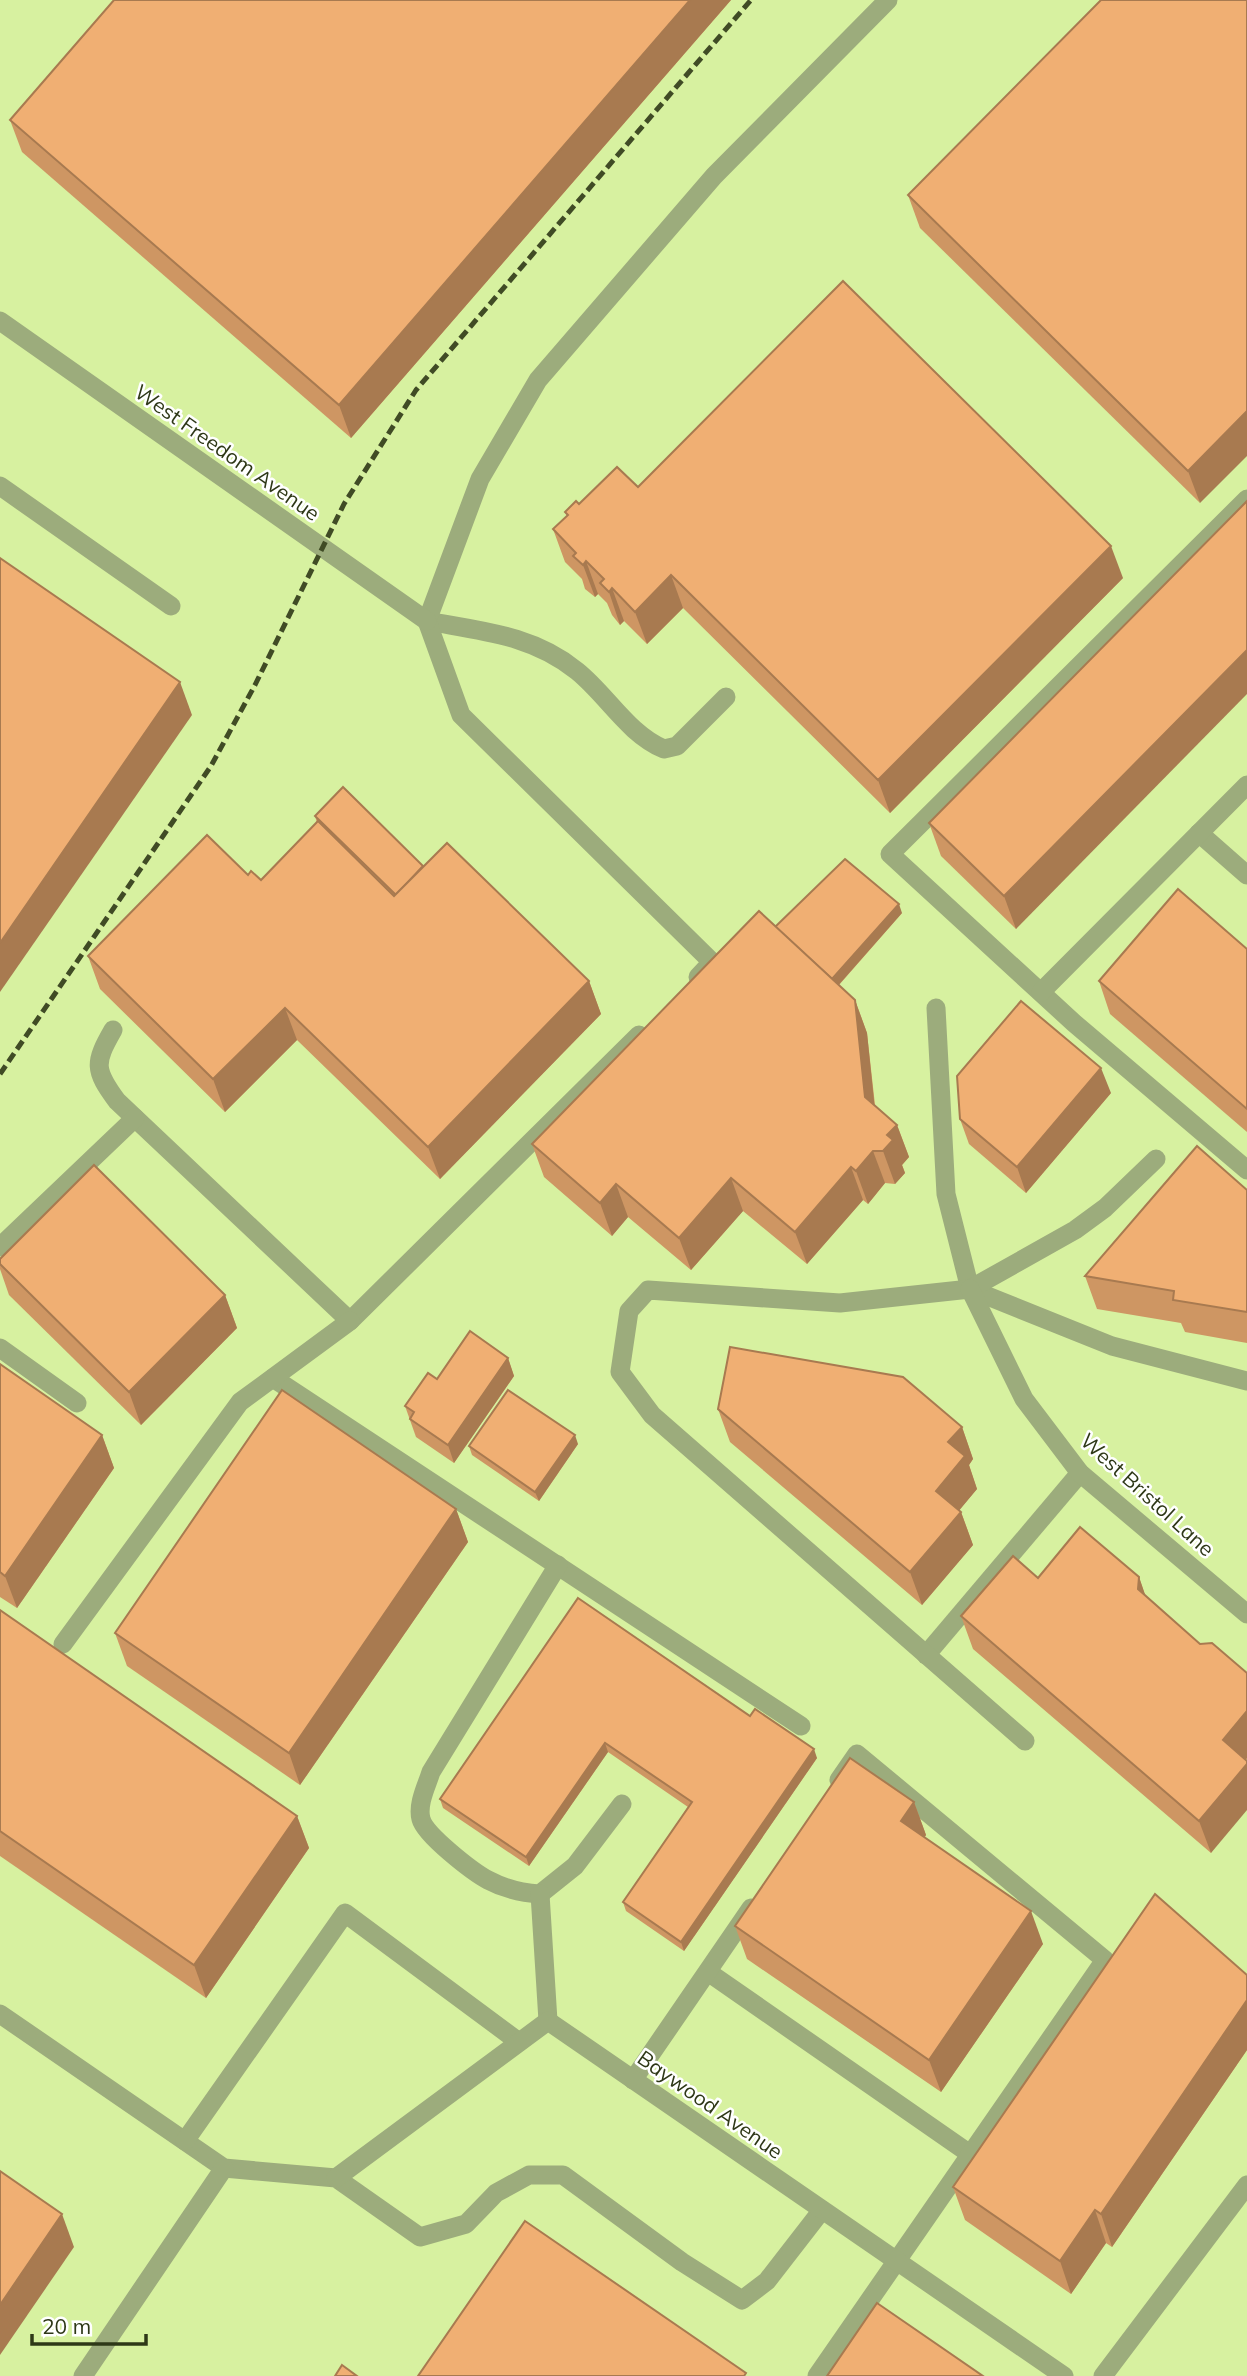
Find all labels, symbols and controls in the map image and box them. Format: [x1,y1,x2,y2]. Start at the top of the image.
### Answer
street label: West Freedom Avenue [130,378,325,526]
street label: West Bristol Lane [1075,1427,1220,1561]
street label: Baywood Avenue [633,2044,788,2164]
scale bar [32,2302,145,2346]
text: 20 m [42,2313,91,2339]

